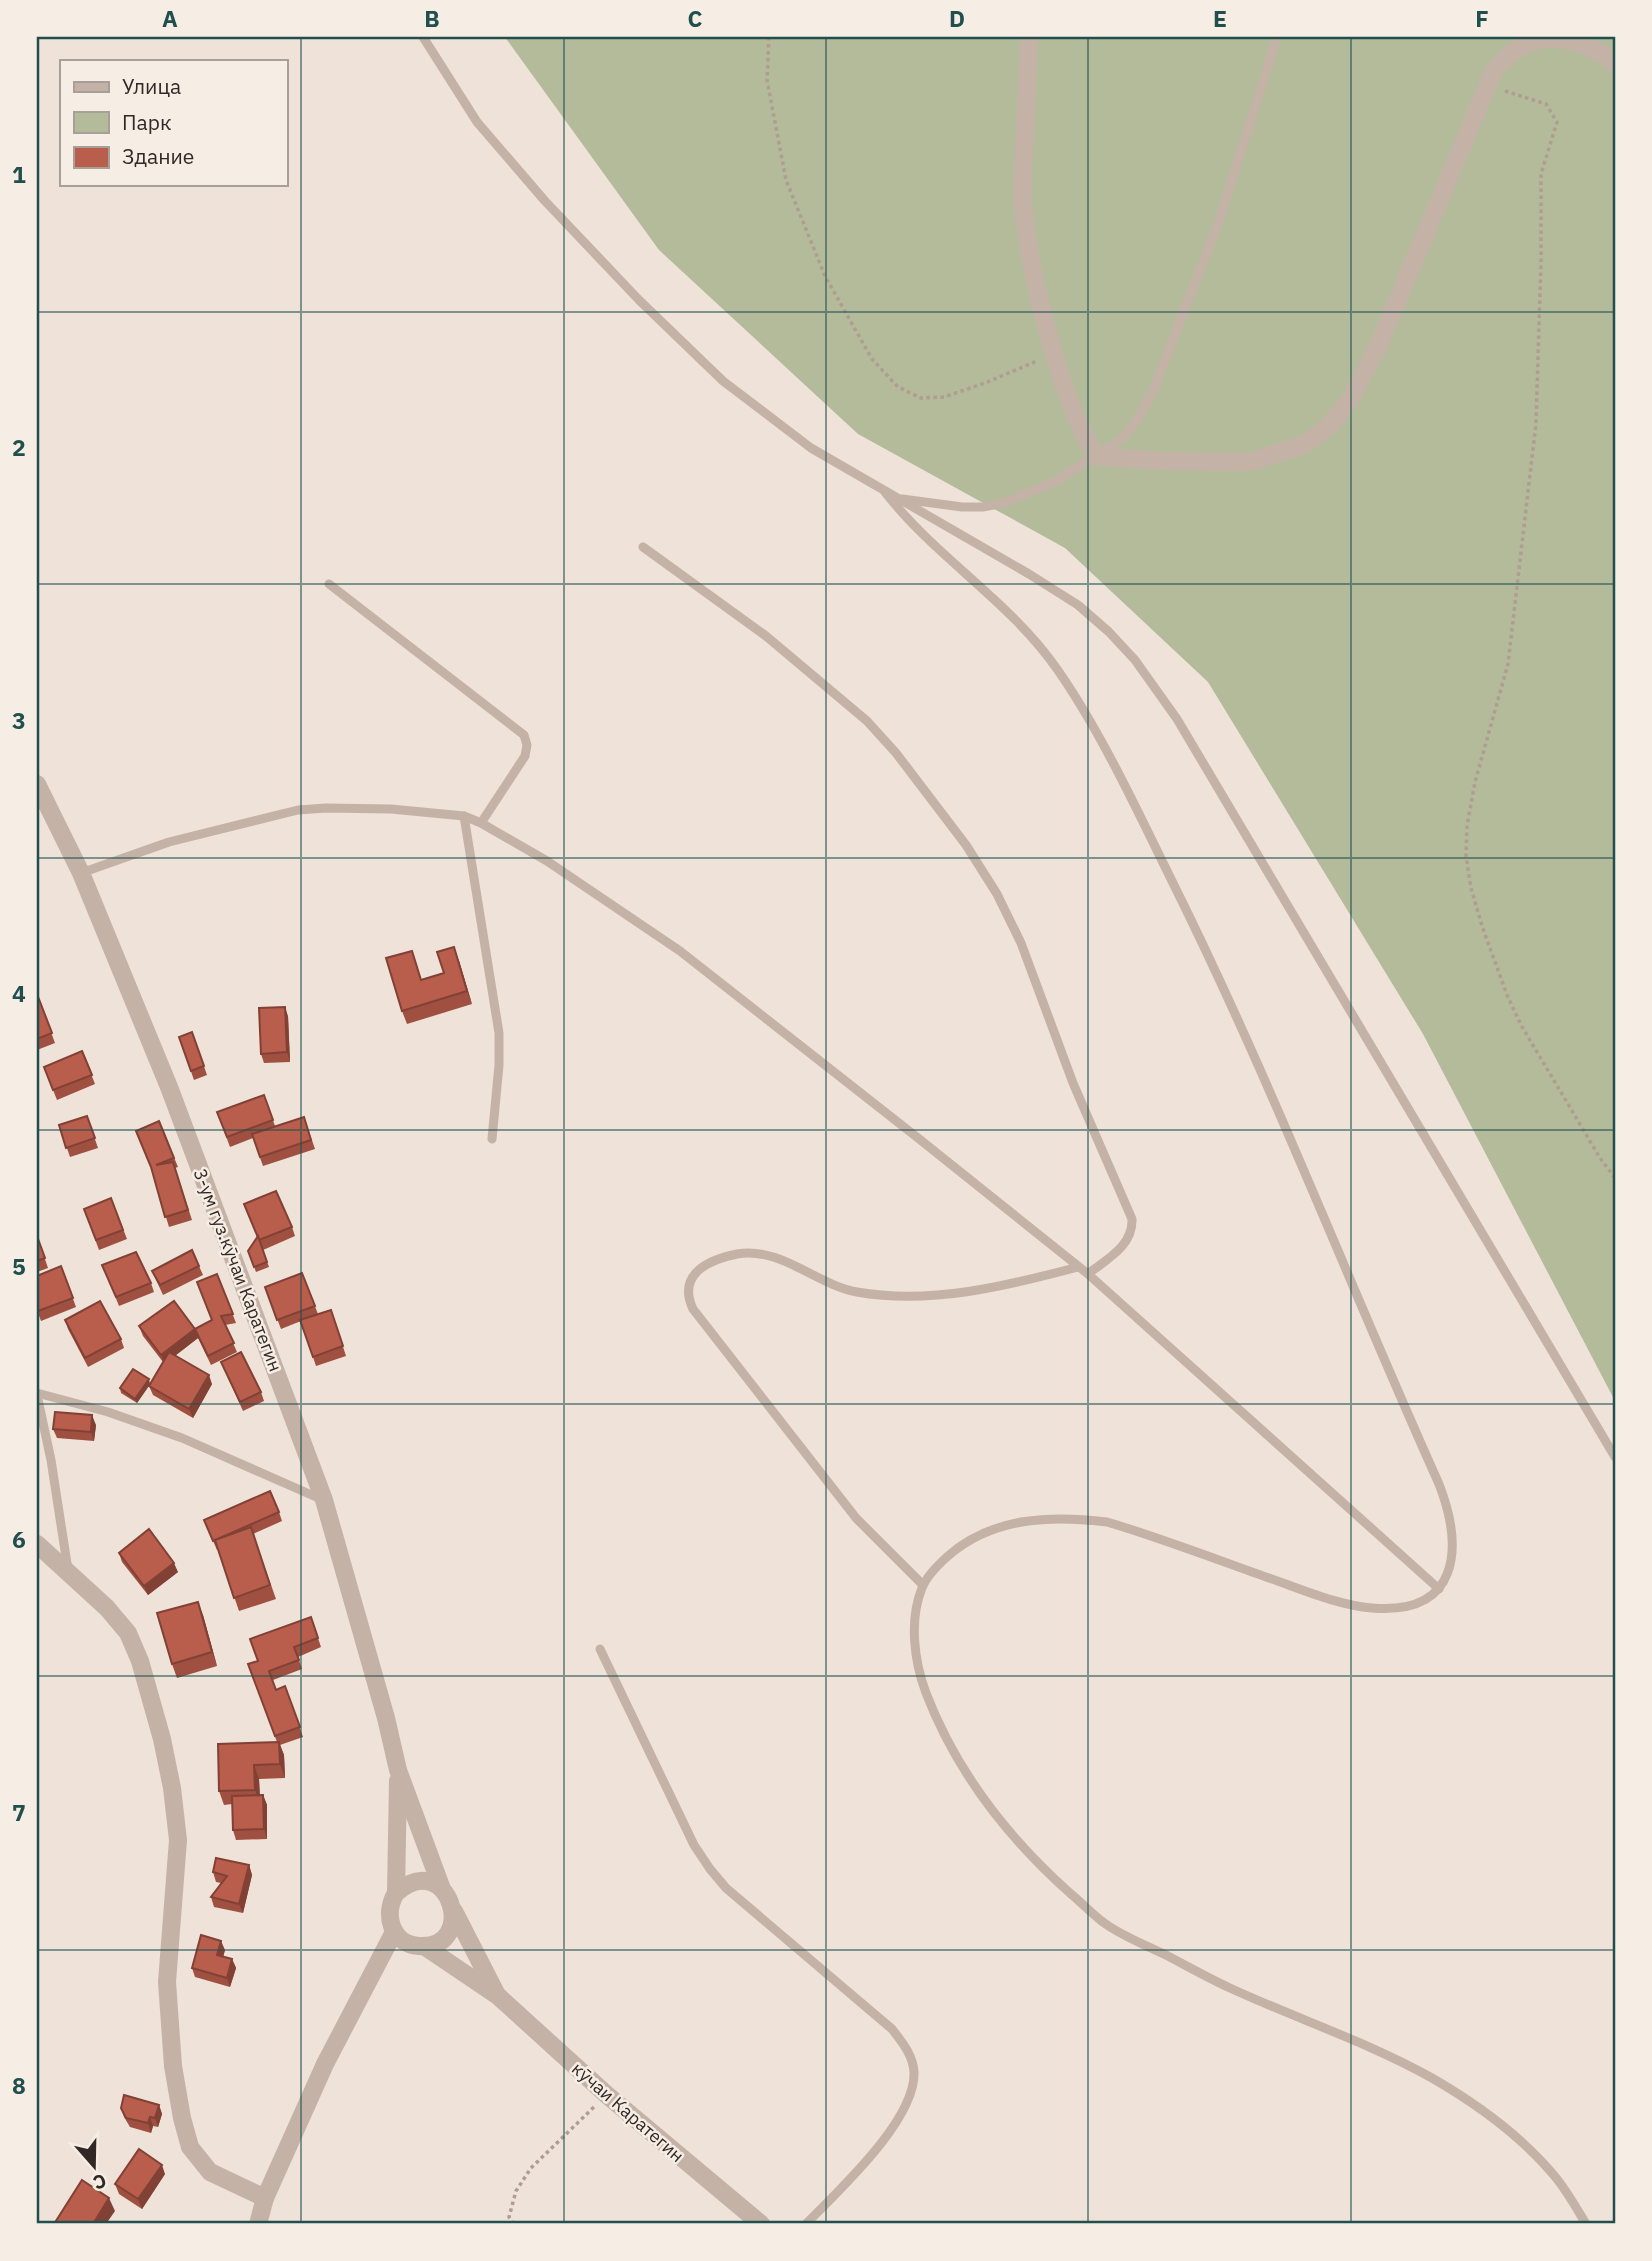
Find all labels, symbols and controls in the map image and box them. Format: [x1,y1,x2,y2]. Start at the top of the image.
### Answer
text: A [162,3,178,33]
text: B [424,3,440,33]
text: C [688,3,703,33]
text: D [949,3,965,33]
text: E [1213,3,1227,33]
text: F [1475,3,1489,33]
legend [60,60,287,186]
text: Улица [122,72,181,100]
text: Парк [122,108,172,136]
text: Здание [122,142,194,170]
text: 1 [12,159,26,189]
text: 2 [12,432,26,462]
text: 3 [12,705,26,735]
text: 4 [12,978,26,1008]
street label: 3-ум гуз.кӯчаи Каратегин [189,1165,287,1375]
text: 5 [12,1251,26,1281]
text: 6 [12,1524,26,1554]
text: 7 [12,1797,26,1827]
street label: кӯчаи Каратегин [567,2057,689,2167]
text: 8 [12,2070,26,2100]
north arrow [60,2132,130,2202]
text: С [90,2169,110,2195]

